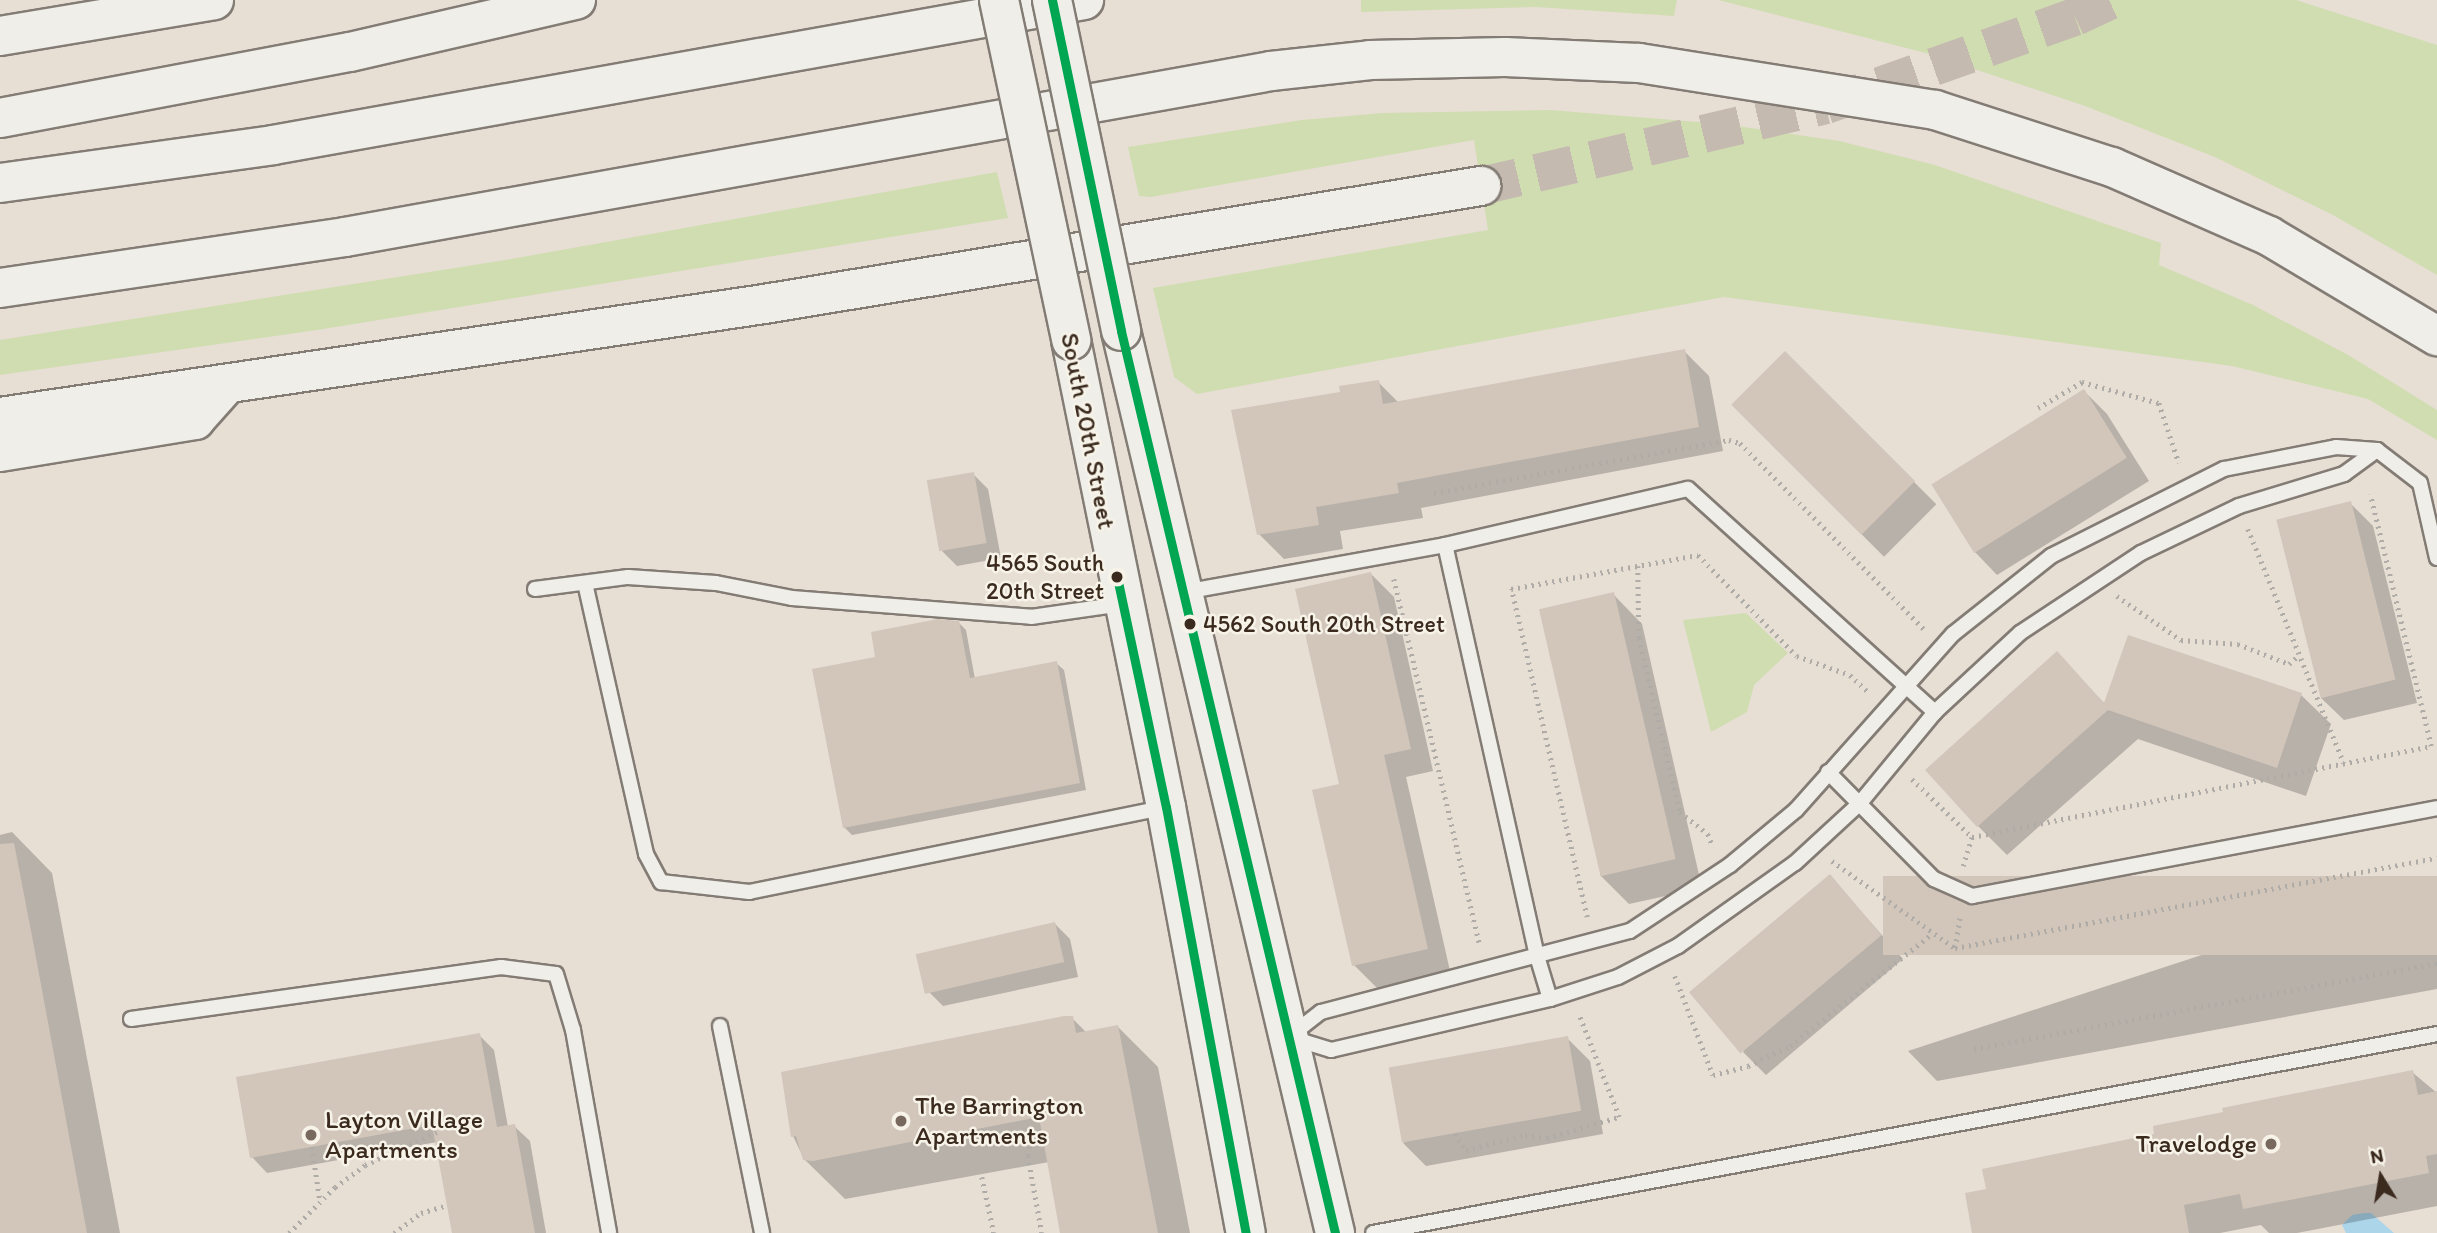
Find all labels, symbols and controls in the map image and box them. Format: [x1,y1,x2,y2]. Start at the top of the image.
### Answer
street label: South 20th Street [1054,331,1122,531]
place label: 4565 South 20th Street [986,549,1104,605]
marker: 4565 South 20th Street [1110,570,1124,584]
place label: 4562 South 20th Street [1203,610,1444,638]
marker: 4562 South 20th Street [1183,617,1197,631]
place label: The Barrington Apartments [915,1090,1085,1152]
place label: Layton Village Apartments [325,1104,483,1166]
marker: The Barrington Apartments [893,1113,909,1129]
marker: Layton Village Apartments [303,1127,319,1143]
place label: Travelodge [2136,1128,2257,1160]
marker: Travelodge [2263,1136,2279,1152]
north arrow [2346,1142,2416,1212]
text: N [2368,1143,2385,1168]

